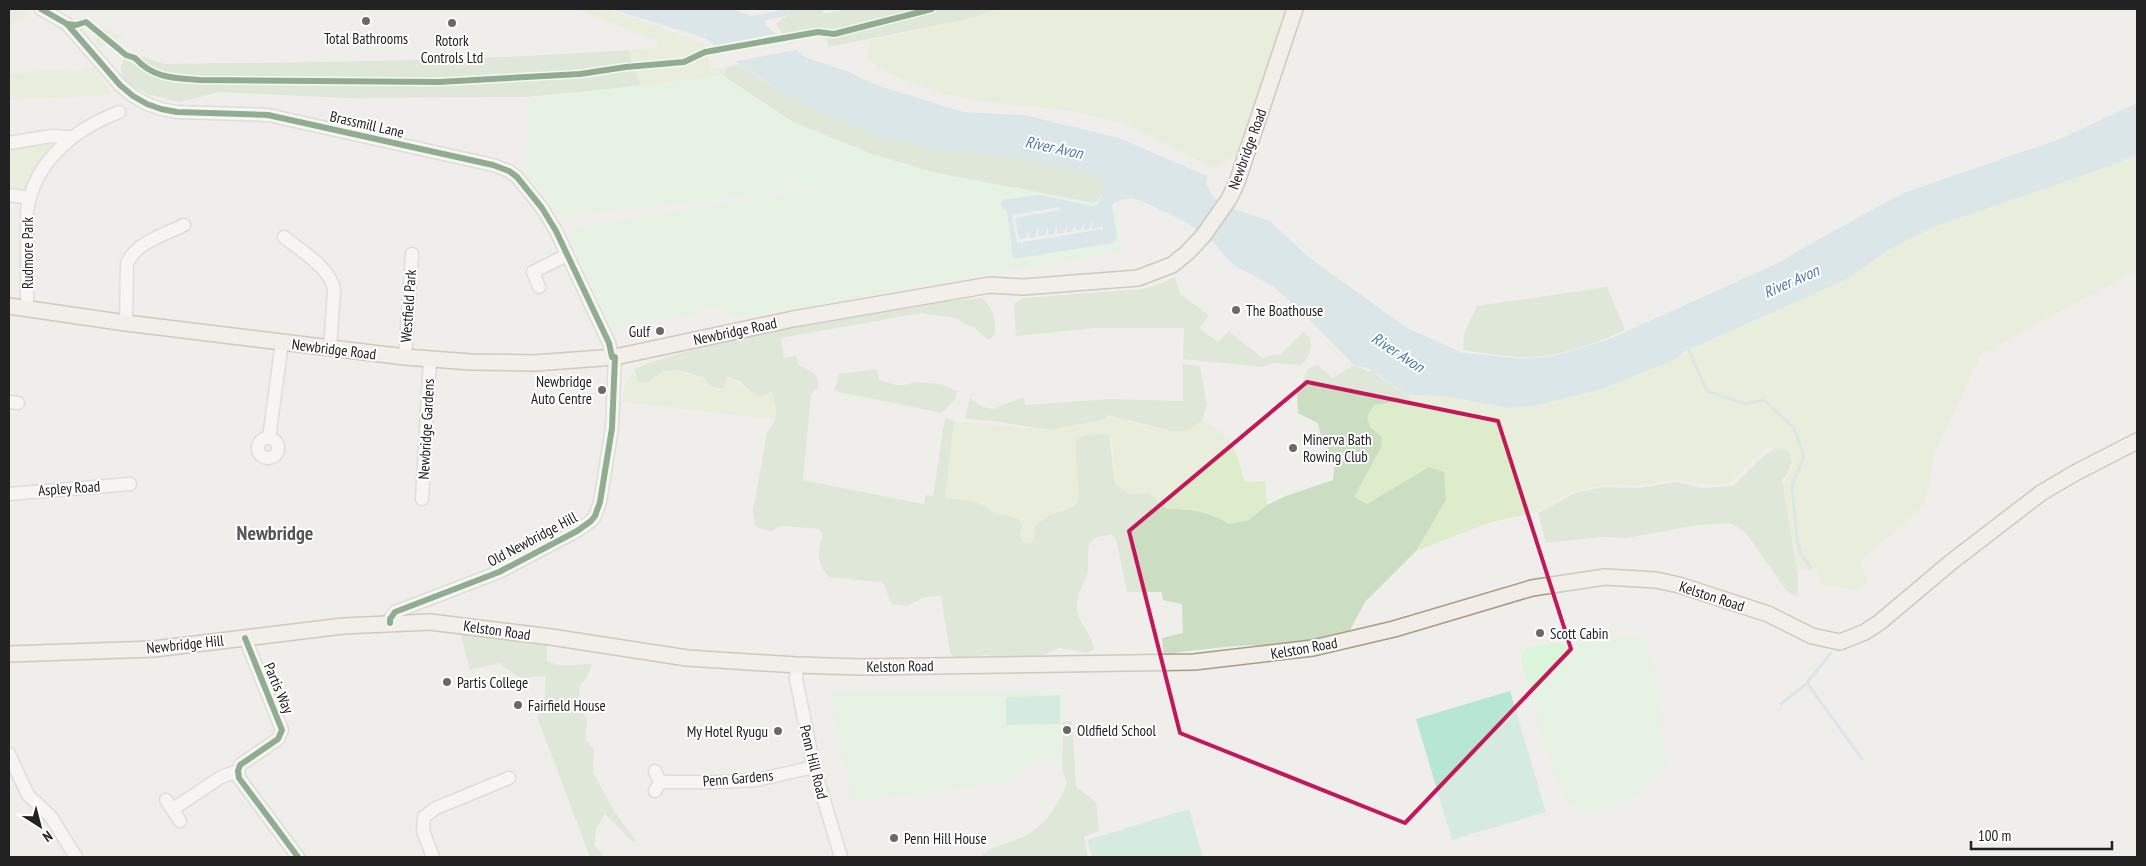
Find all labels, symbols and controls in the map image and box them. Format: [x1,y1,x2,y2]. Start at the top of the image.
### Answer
marker: Total Bathrooms [360,15,372,27]
marker: Rotork Controls Ltd [446,17,458,29]
place label: Total Bathrooms [324,29,408,48]
place label: Rotork Controls Ltd [421,31,483,67]
street label: Brassmill Lane [328,106,406,142]
street label: Newbridge Road [1224,106,1270,192]
water label: River Avon [1023,131,1086,163]
street label: Rudmore Park [18,217,37,289]
water label: River Avon [1760,260,1823,302]
street label: Westfield Park [396,269,420,343]
place label: The Boathouse [1246,301,1323,320]
marker: The Boathouse [1230,304,1242,316]
street label: Newbridge Road [692,313,778,349]
place label: Gulf [629,322,651,341]
marker: Gulf [654,325,666,337]
water label: River Avon [1368,328,1429,377]
street label: Newbridge Road [291,334,377,364]
place label: Newbridge Auto Centre [531,372,592,408]
street label: Newbridge Gardens [414,378,438,480]
marker: Newbridge Auto Centre [596,384,608,396]
place label: Minerva Bath Rowing Club [1303,430,1372,466]
marker: Minerva Bath Rowing Club [1287,442,1299,454]
street label: Aspley Road [37,476,101,500]
street label: Old Newbridge Hill [484,507,581,571]
district label: Newbridge [237,520,313,546]
street label: Kelston Road [1677,577,1747,615]
street label: Kelston Road [462,616,532,644]
place label: Scott Cabin [1550,624,1608,643]
marker: Scott Cabin [1534,627,1546,639]
street label: Newbridge Hill [145,630,225,657]
street label: Kelston Road [1269,633,1339,663]
street label: Kelston Road [866,656,934,676]
street label: Partis Way [260,660,298,717]
place label: Partis College [457,673,528,692]
marker: Partis College [441,676,453,688]
place label: Fairfield House [528,696,606,715]
marker: Fairfield House [512,699,524,711]
place label: Oldfield School [1077,721,1156,740]
place label: My Hotel Ryugu [687,722,768,741]
street label: Penn Hill Road [796,723,832,801]
marker: Oldfield School [1061,724,1073,736]
marker: My Hotel Ryugu [772,725,784,737]
street label: Penn Gardens [702,765,774,791]
north arrow [15,801,65,851]
scale bar [1971,818,2112,850]
text: 100 m [1978,826,2011,845]
text: N [39,827,56,846]
place label: Penn Hill House [904,829,987,848]
marker: Penn Hill House [888,832,900,844]

